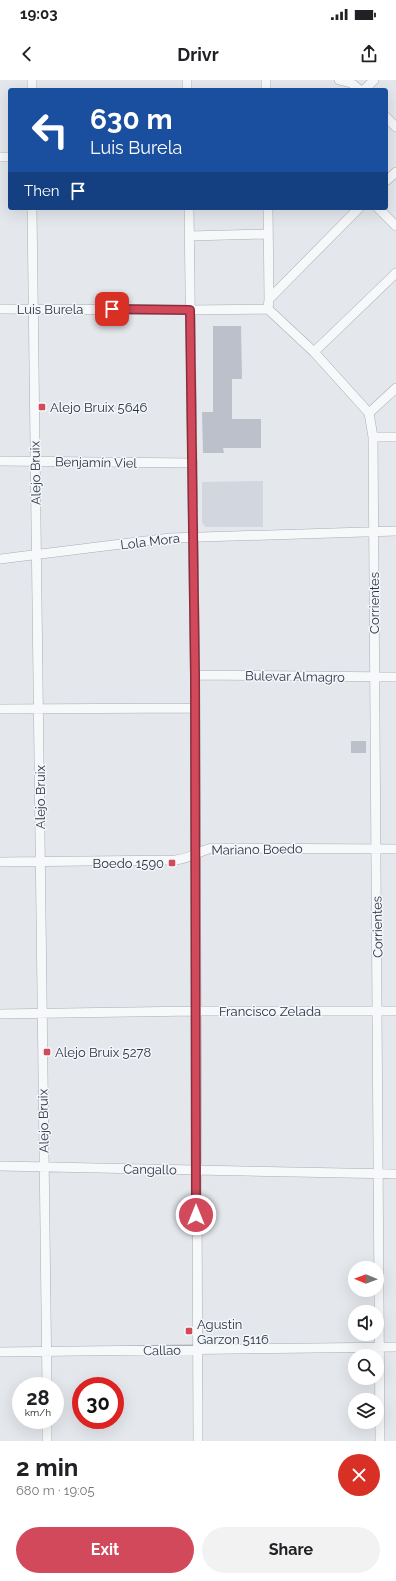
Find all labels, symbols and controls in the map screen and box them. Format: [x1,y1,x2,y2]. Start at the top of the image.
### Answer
text: 19:03 [20,5,58,23]
icon: back [16,43,38,65]
icon: share [358,43,380,65]
text: Drivr [177,44,219,65]
text: 630 m [90,103,172,136]
icon: left [24,104,76,156]
text: Luis Burela [90,137,182,158]
icon: arrive [67,180,89,202]
text: Then [24,182,59,200]
pin [95,292,129,326]
icon: arrive [101,298,123,320]
street label: Luis Burela [17,302,83,317]
place label: Alejo Bruix 5646 [50,400,148,415]
marker: Alejo Bruix 5646 [37,402,47,412]
street label: Alejo Bruix [27,440,44,505]
street label: Benjamín Viel [55,454,138,471]
street label: Lola Mora [119,530,181,553]
street label: Corrientes [367,572,382,634]
street label: Bulevar Almagro [245,668,345,685]
street label: Alejo Bruix [33,764,48,829]
street label: Mariano Boedo [211,841,303,858]
place label: Boedo 1590 [93,856,164,871]
marker: Boedo 1590 [167,858,177,868]
street label: Corrientes [369,896,386,958]
street label: Francisco Zelada [219,1004,321,1019]
place label: Alejo Bruix 5278 [55,1045,151,1060]
marker: Alejo Bruix 5278 [42,1047,52,1057]
street label: Alejo Bruix [35,1088,52,1153]
street label: Cangallo [123,1162,177,1177]
position arrow [175,1194,217,1236]
north arrow [348,1261,384,1297]
map controls [348,1261,384,1429]
button: sound [348,1305,384,1341]
place label: Agustin Garzon 5116 [197,1317,269,1347]
marker: Agustin Garzon 5116 [184,1326,194,1336]
street label: Callao [143,1343,181,1358]
button: search [348,1349,384,1385]
speed limit sign: 30 [72,1377,124,1429]
text: 28 [26,1386,50,1410]
button: layers [348,1393,384,1429]
text: km/h [25,1407,51,1418]
text: 2 min [16,1453,78,1482]
button: close [338,1454,380,1496]
text: 680 m · 19:05 [16,1483,95,1498]
button: Exit [16,1527,194,1573]
button: Share [202,1527,380,1573]

